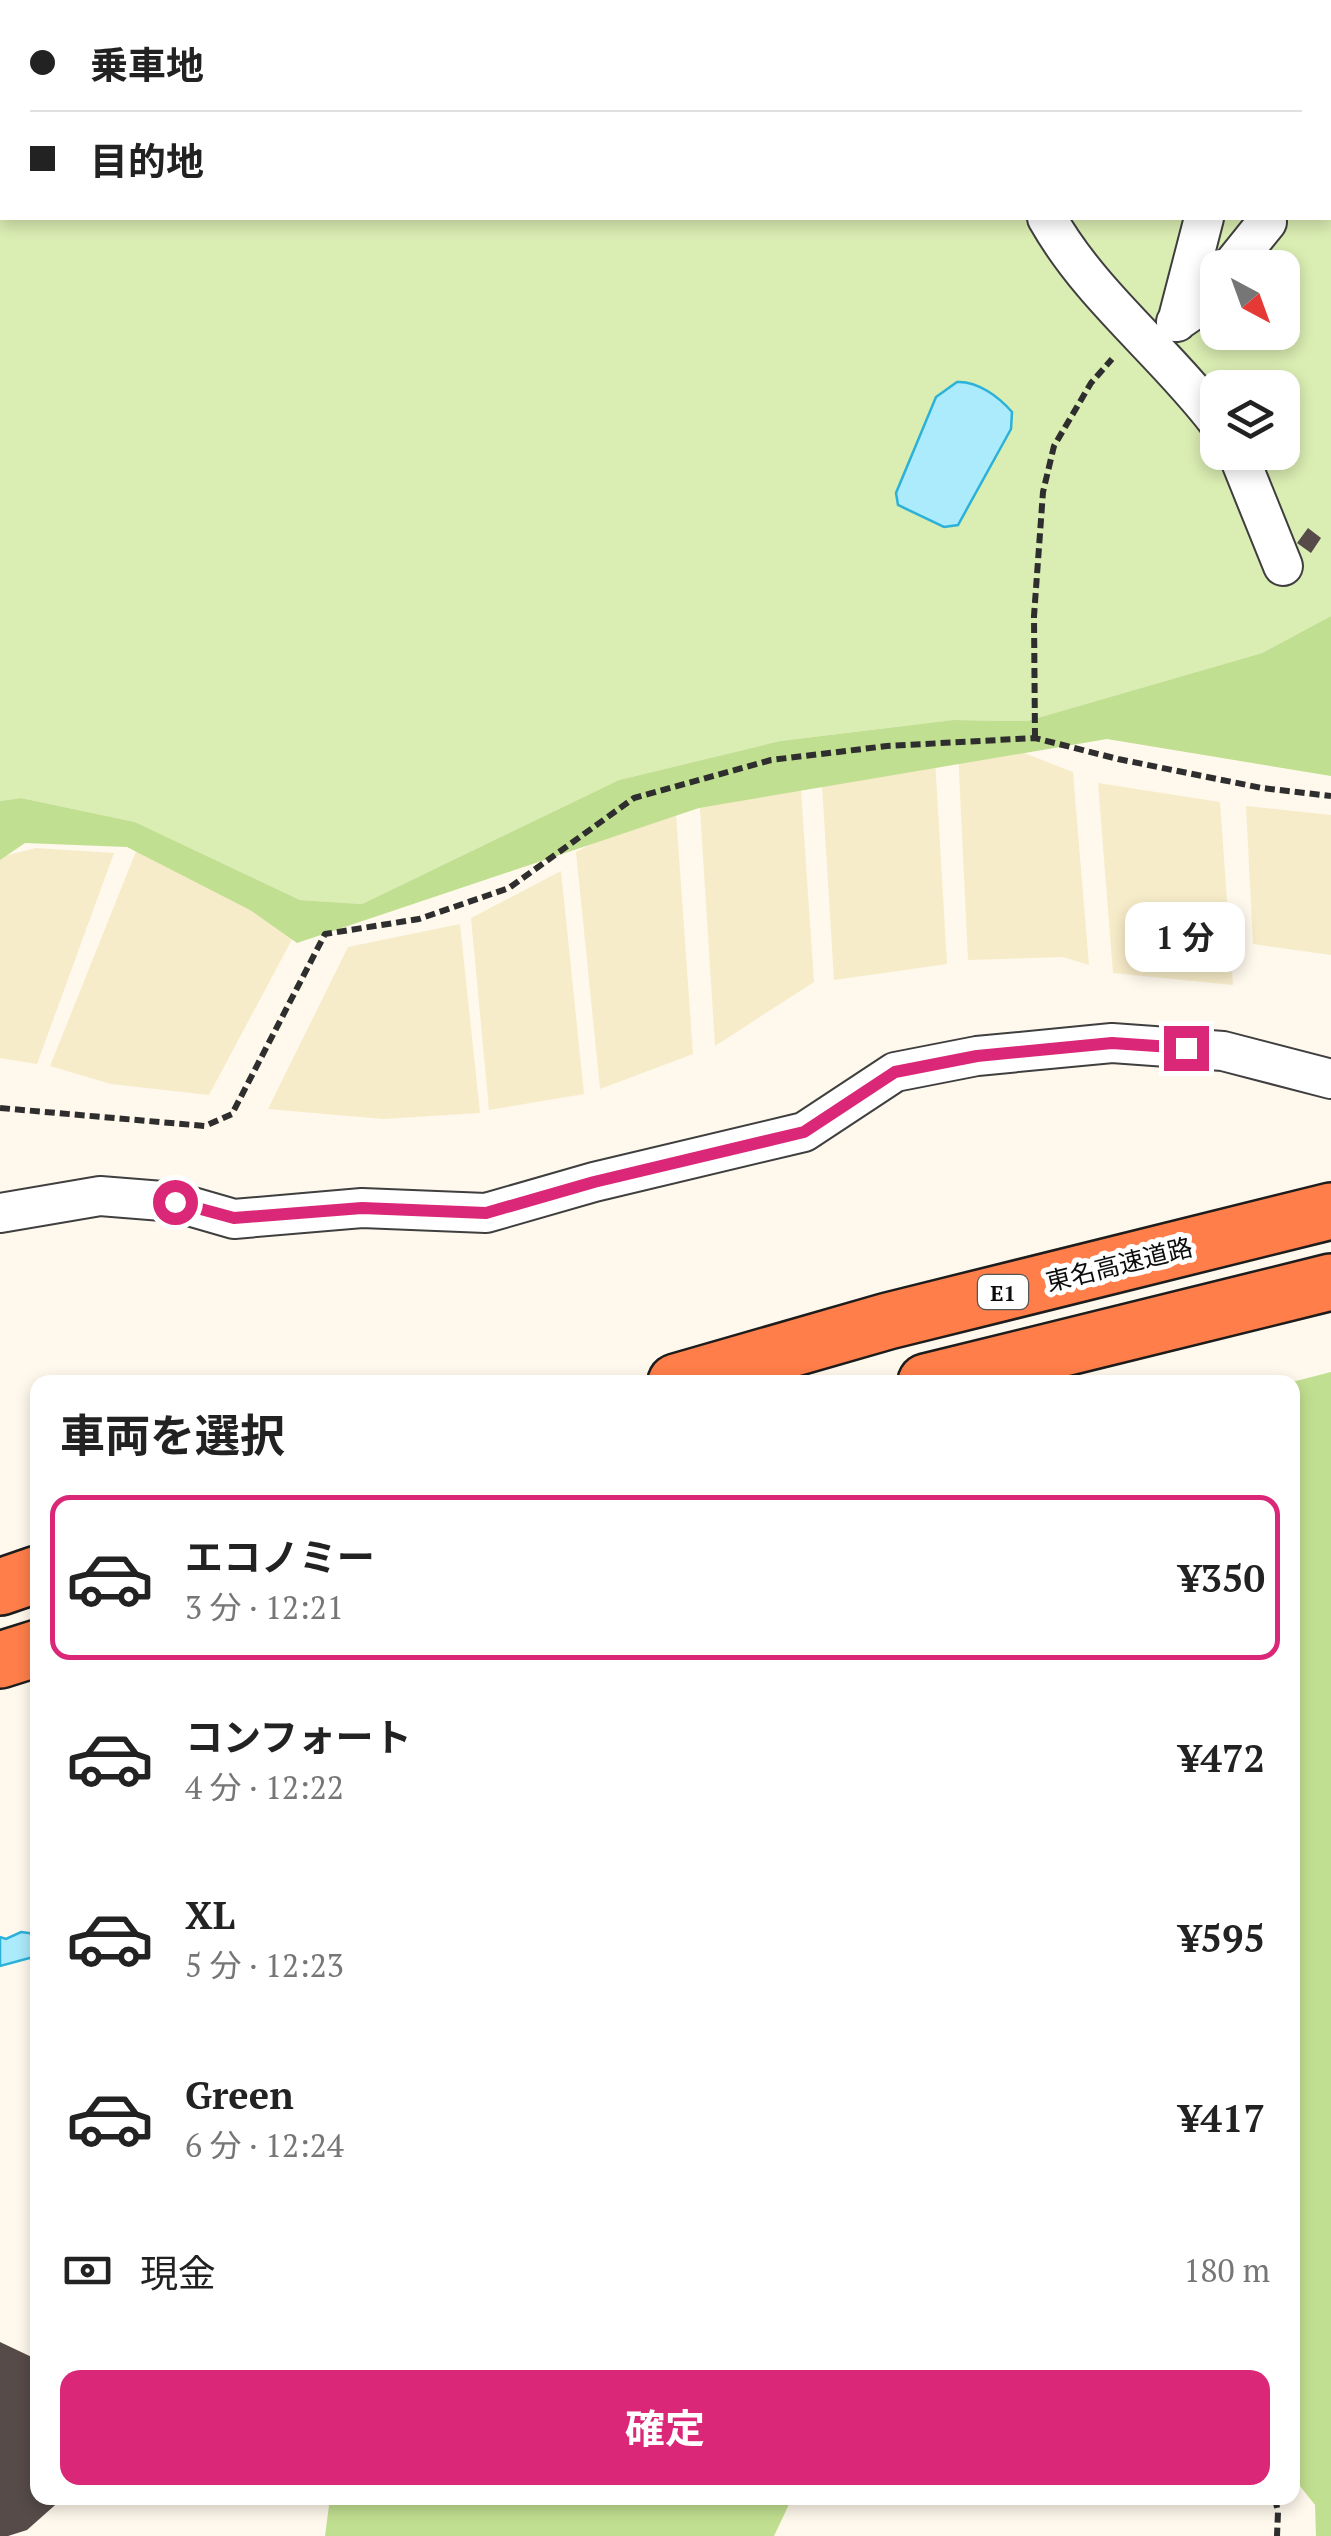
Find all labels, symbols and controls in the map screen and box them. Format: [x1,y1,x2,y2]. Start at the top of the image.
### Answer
text: 乗車地 [90,40,204,90]
text: 目的地 [90,136,204,186]
north arrow [1200,250,1300,350]
map controls [1200,250,1300,470]
button: layers [1200,370,1300,470]
callout: 1 分 [1126,903,1246,973]
text: 1 分 [1156,916,1214,958]
route end [1164,1026,1209,1071]
route start [153,1180,198,1225]
street label: 東名高速道路 [1042,1230,1196,1298]
road number: E1 [978,1275,1028,1309]
text: 車両を選択 [60,1405,285,1465]
text: エコノミー [185,1532,375,1582]
icon: car [65,1533,155,1623]
text: ¥350 [1179,1553,1265,1603]
text: 3 分 · 12:21 [185,1586,344,1628]
text: コンフォート [185,1712,412,1762]
icon: car [65,1713,155,1803]
text: ¥472 [1179,1733,1265,1783]
text: 4 分 · 12:22 [185,1766,344,1808]
text: XL [185,1890,235,1940]
icon: car [65,1893,155,1983]
text: ¥595 [1179,1913,1265,1963]
text: 5 分 · 12:23 [185,1944,344,1986]
text: Green [185,2070,294,2120]
icon: car [65,2073,155,2163]
text: ¥417 [1179,2093,1265,2143]
text: 6 分 · 12:24 [185,2124,344,2166]
icon: cash [60,2243,115,2298]
text: 現金 [140,2248,216,2298]
text: 180 m [1183,2249,1270,2291]
button: 確定 [60,2370,1270,2485]

